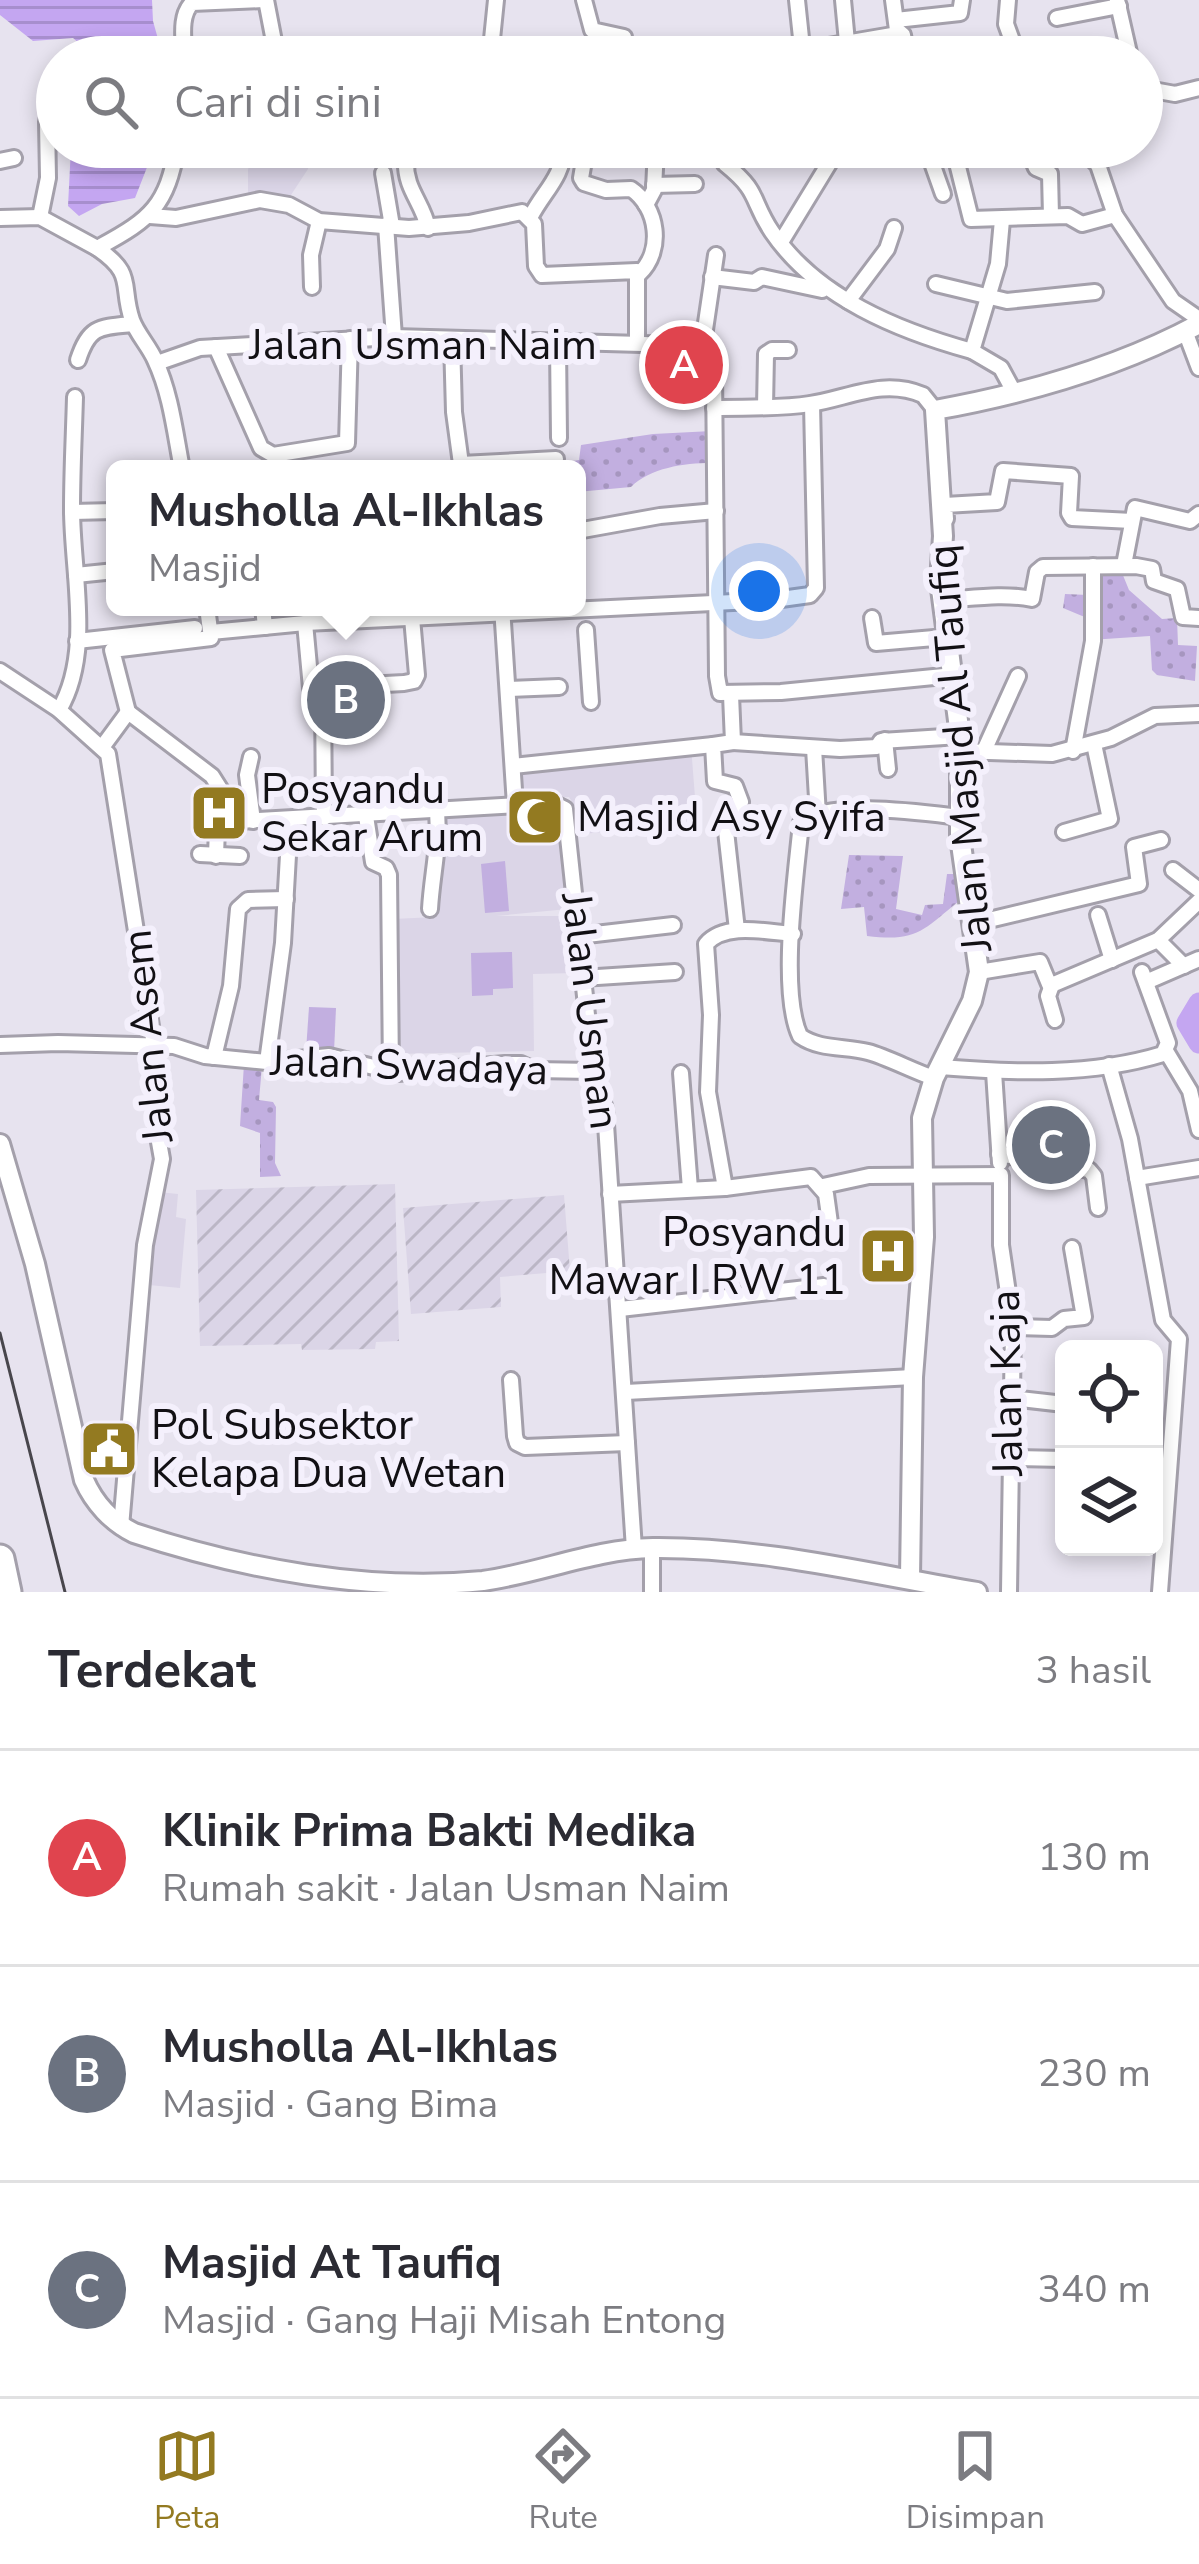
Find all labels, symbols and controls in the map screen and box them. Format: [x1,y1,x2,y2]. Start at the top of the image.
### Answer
search box [36,36,1163,168]
icon: search [78,69,144,135]
text: Cari di sini [174,72,382,133]
street label: Jalan Usman Naim [248,317,597,374]
pin: A [645,320,723,410]
popup [106,460,586,616]
text: Musholla Al-Ikhlas [148,481,544,542]
text: Masjid [148,542,262,595]
street label: Jalan Masjid Al Taufiq [914,542,1006,955]
your location [729,561,789,621]
pin: B [307,655,385,745]
place label: Posyandu Sekar Arum [261,761,483,866]
hospital icon: Posyandu Sekar Arum [188,782,250,844]
mosque icon: Masjid Asy Syifa [504,786,566,848]
place label: Masjid Asy Syifa [577,789,886,846]
street label: Jalan Usman [547,888,633,1133]
street label: Jalan Asem [108,927,188,1146]
street label: Jalan Swadaya [268,1033,549,1099]
pin: C [1012,1100,1090,1190]
place label: Posyandu Mawar I RW 11 [548,1204,846,1309]
hospital icon: Posyandu Mawar I RW 11 [857,1225,919,1287]
street label: Jalan Kaja [977,1290,1037,1477]
map controls [1055,1340,1163,1556]
button: locate [1055,1340,1163,1448]
place label: Pol Subsektor Kelapa Dua Wetan [151,1397,506,1502]
public building icon: Pol Subsektor Kelapa Dua Wetan [78,1418,140,1480]
button: layers [1055,1448,1163,1556]
text: Terdekat [48,1635,256,1705]
text: 3 hasil [1035,1644,1151,1697]
text: Klinik Prima Bakti Medika [162,1801,696,1862]
text: A [72,1831,102,1884]
text: 130 m [1037,1831,1151,1884]
text: Rumah sakit · Jalan Usman Naim [162,1862,730,1915]
text: Musholla Al-Ikhlas [162,2017,558,2078]
text: B [74,2047,100,2100]
text: 230 m [1037,2047,1151,2100]
text: Masjid · Gang Bima [162,2078,498,2131]
text: Masjid At Taufiq [162,2233,502,2294]
text: C [74,2263,100,2316]
text: 340 m [1037,2263,1151,2316]
text: Masjid · Gang Haji Misah Entong [162,2294,726,2347]
tab: Peta [154,2423,221,2540]
tab: Rute [528,2423,598,2540]
tab: Disimpan [906,2423,1045,2540]

